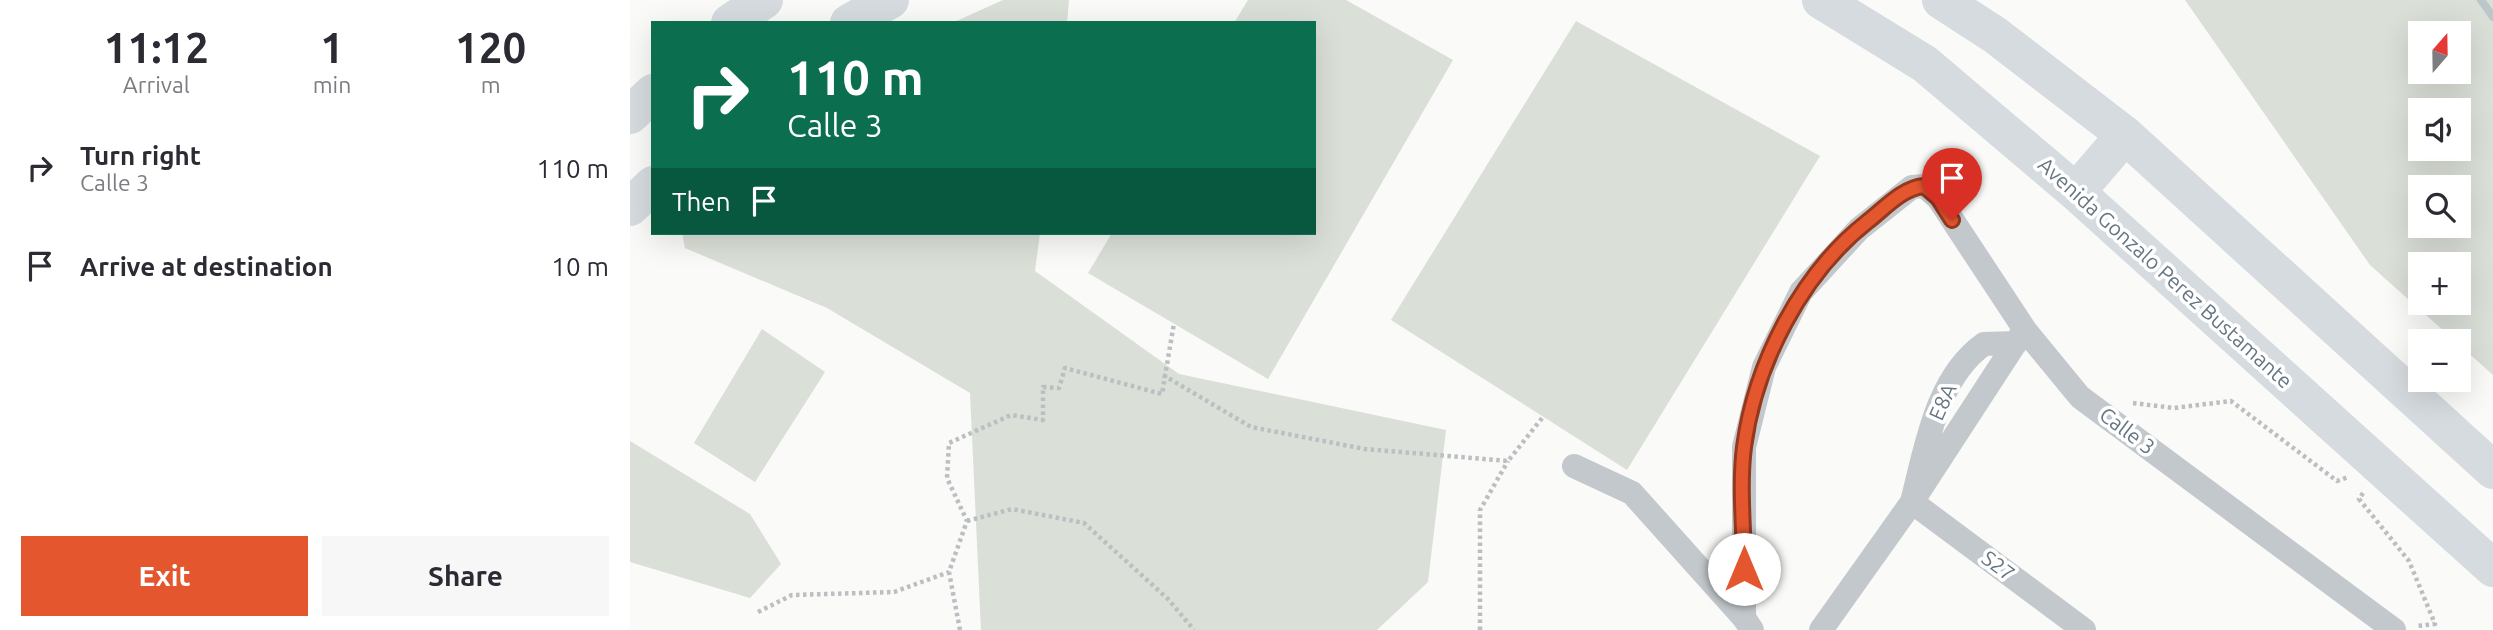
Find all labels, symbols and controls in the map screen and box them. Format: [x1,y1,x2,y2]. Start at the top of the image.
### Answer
north arrow [2408,21,2471,84]
map controls [2408,21,2471,392]
text: 11:12 [104,24,209,71]
text: 1 [320,24,344,71]
text: 120 [455,24,526,71]
icon: right [672,49,763,140]
text: 110 m [787,49,924,104]
text: Arrival [123,72,190,97]
text: min [313,72,351,97]
text: m [481,72,501,97]
button: sound [2408,98,2471,161]
text: Calle 3 [787,107,883,143]
text: Turn right [80,141,201,170]
pin [1922,148,1982,220]
icon: right [21,149,59,187]
street label: Avenida Gonzalo Perez Bustamante [2034,152,2298,393]
text: 110 m [537,154,609,183]
icon: arrive [1933,159,1971,197]
text: Calle 3 [80,170,149,195]
button: search [2408,175,2471,238]
icon: arrive [745,182,783,220]
text: Then [672,187,731,216]
icon: arrive [21,247,59,285]
text: Arrive at destination [80,252,333,281]
text: 10 m [551,252,609,281]
button: + [2408,252,2471,315]
button: − [2408,329,2471,392]
street label: E8A [1924,379,1961,424]
street label: Calle 3 [2095,402,2160,459]
position arrow [1707,532,1781,606]
button: Exit [21,536,308,616]
button: Share [322,536,609,616]
street label: S27 [1978,545,2020,585]

